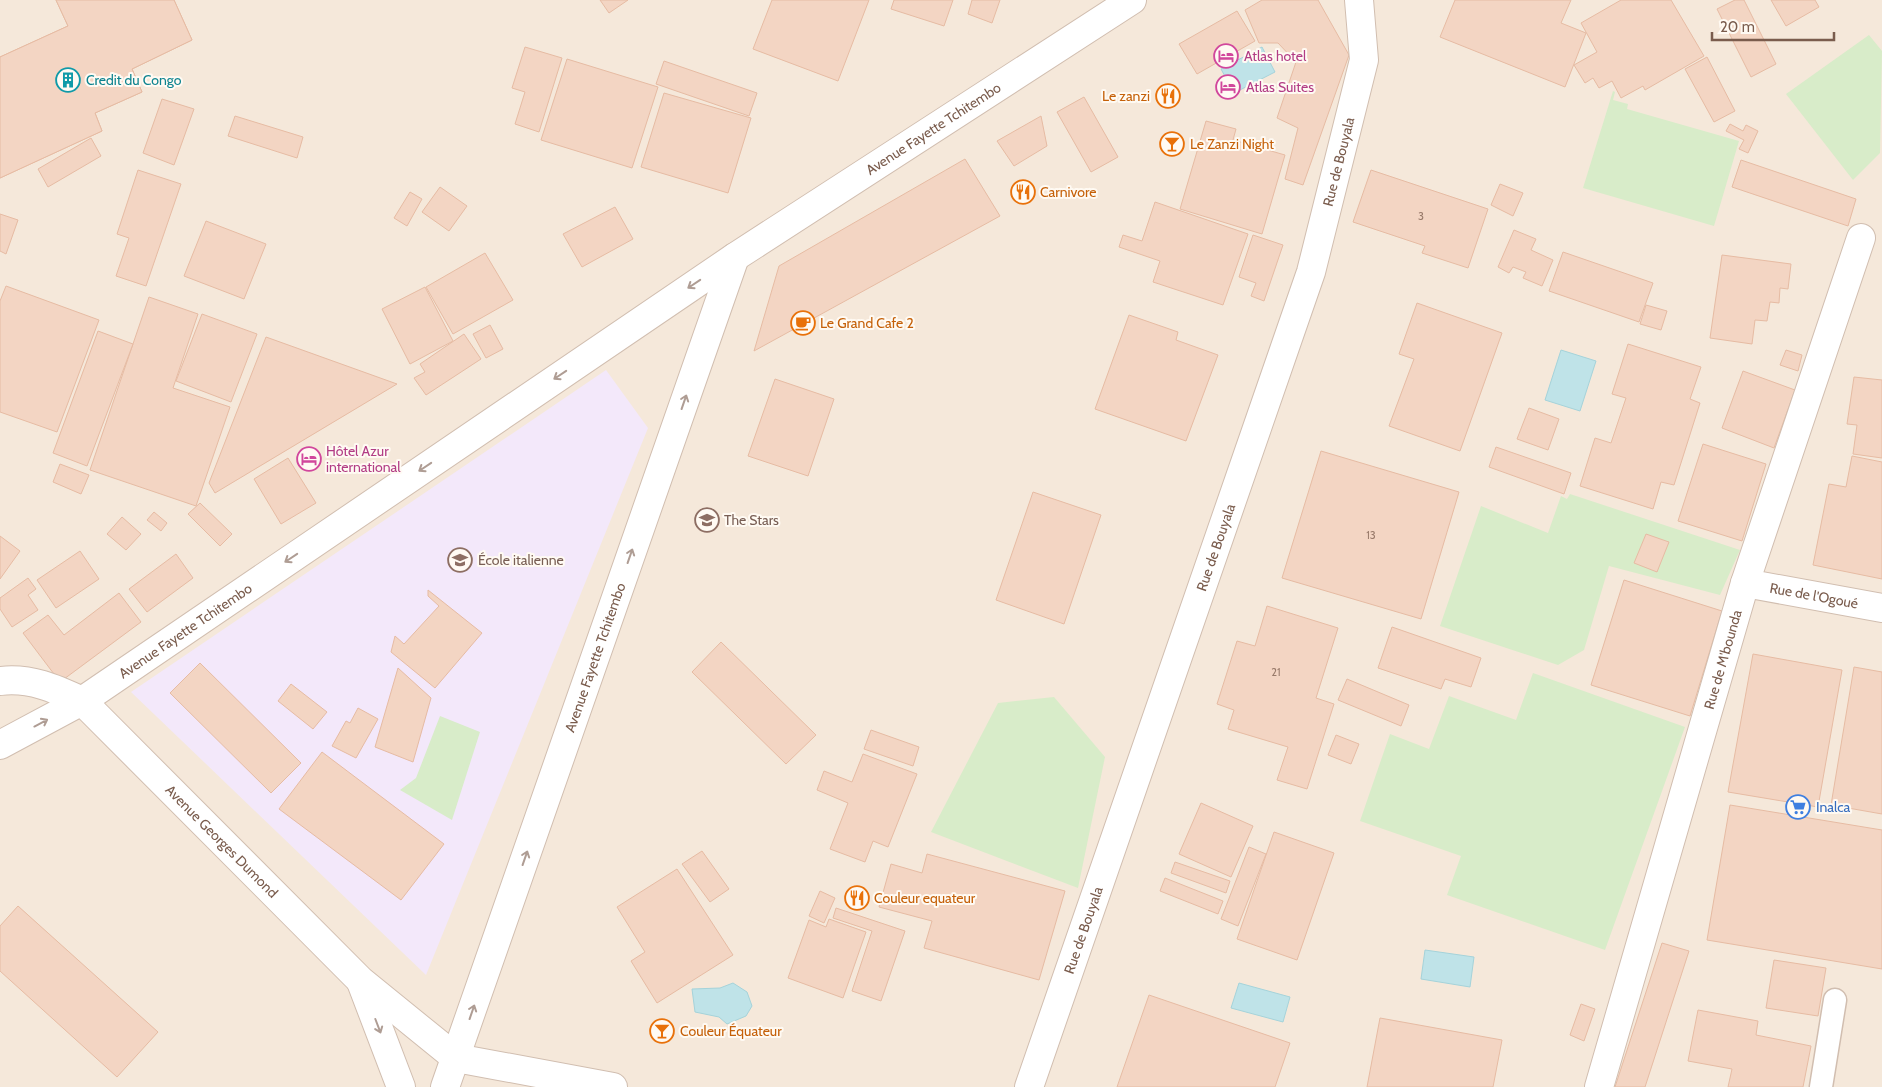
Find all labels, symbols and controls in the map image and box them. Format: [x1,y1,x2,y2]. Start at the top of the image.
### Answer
scale bar [1712,10,1834,42]
text: 20 m [1720,18,1755,36]
hotel icon: Atlas hotel [1213,43,1239,69]
place label: Atlas hotel [1244,47,1307,65]
building icon: Credit du Congo [55,67,81,93]
place label: Credit du Congo [86,71,182,89]
hotel icon: Atlas Suites [1215,74,1241,100]
street label: Avenue Fayette Tchitembo [862,78,1005,179]
place label: Atlas Suites [1246,78,1314,96]
restaurant icon: Le zanzi [1155,83,1181,109]
place label: Le zanzi [1102,87,1150,105]
street label: Rue de Bouyala [1319,115,1358,208]
bar icon: Le Zanzi Night [1159,131,1185,157]
place label: Le Zanzi Night [1190,135,1274,153]
restaurant icon: Carnivore [1010,179,1036,205]
place label: Carnivore [1040,183,1096,201]
house number: 3 [1418,209,1424,223]
one-way arrow [687,279,701,289]
cafe icon: Le Grand Cafe 2 [790,310,816,336]
place label: Le Grand Cafe 2 [820,314,914,332]
one-way arrow [553,370,567,381]
one-way arrow [680,395,689,411]
place label: Hôtel Azur international [326,442,401,476]
hotel icon: Hôtel Azur international [296,446,322,472]
one-way arrow [419,462,433,472]
street label: Rue de Bouyala [1192,501,1239,593]
school or university icon: The Stars [694,507,720,533]
place label: The Stars [724,511,779,529]
house number: 13 [1366,528,1376,542]
school or university icon: École italienne [447,547,473,573]
one-way arrow [626,548,636,564]
place label: École italienne [478,551,564,569]
one-way arrow [284,553,298,563]
street label: Avenue Fayette Tchitembo [115,579,256,682]
street label: Rue de l'Ogoué [1768,579,1860,612]
street label: Avenue Fayette Tchitembo [561,580,630,735]
street label: Rue de M'bounda [1700,607,1746,711]
house number: 21 [1271,665,1281,679]
one-way arrow [33,718,48,727]
street label: Avenue Georges Dumond [162,781,282,902]
supermarket icon: Inalca [1785,794,1811,820]
place label: Inalca [1816,798,1851,816]
one-way arrow [521,851,530,866]
street label: Rue de Bouyala [1060,884,1107,976]
restaurant icon: Couleur equateur [844,885,870,911]
place label: Couleur equateur [874,889,976,907]
one-way arrow [468,1004,477,1020]
bar icon: Couleur Équateur [649,1018,675,1044]
one-way arrow [375,1019,384,1034]
place label: Couleur Équateur [680,1022,782,1040]

